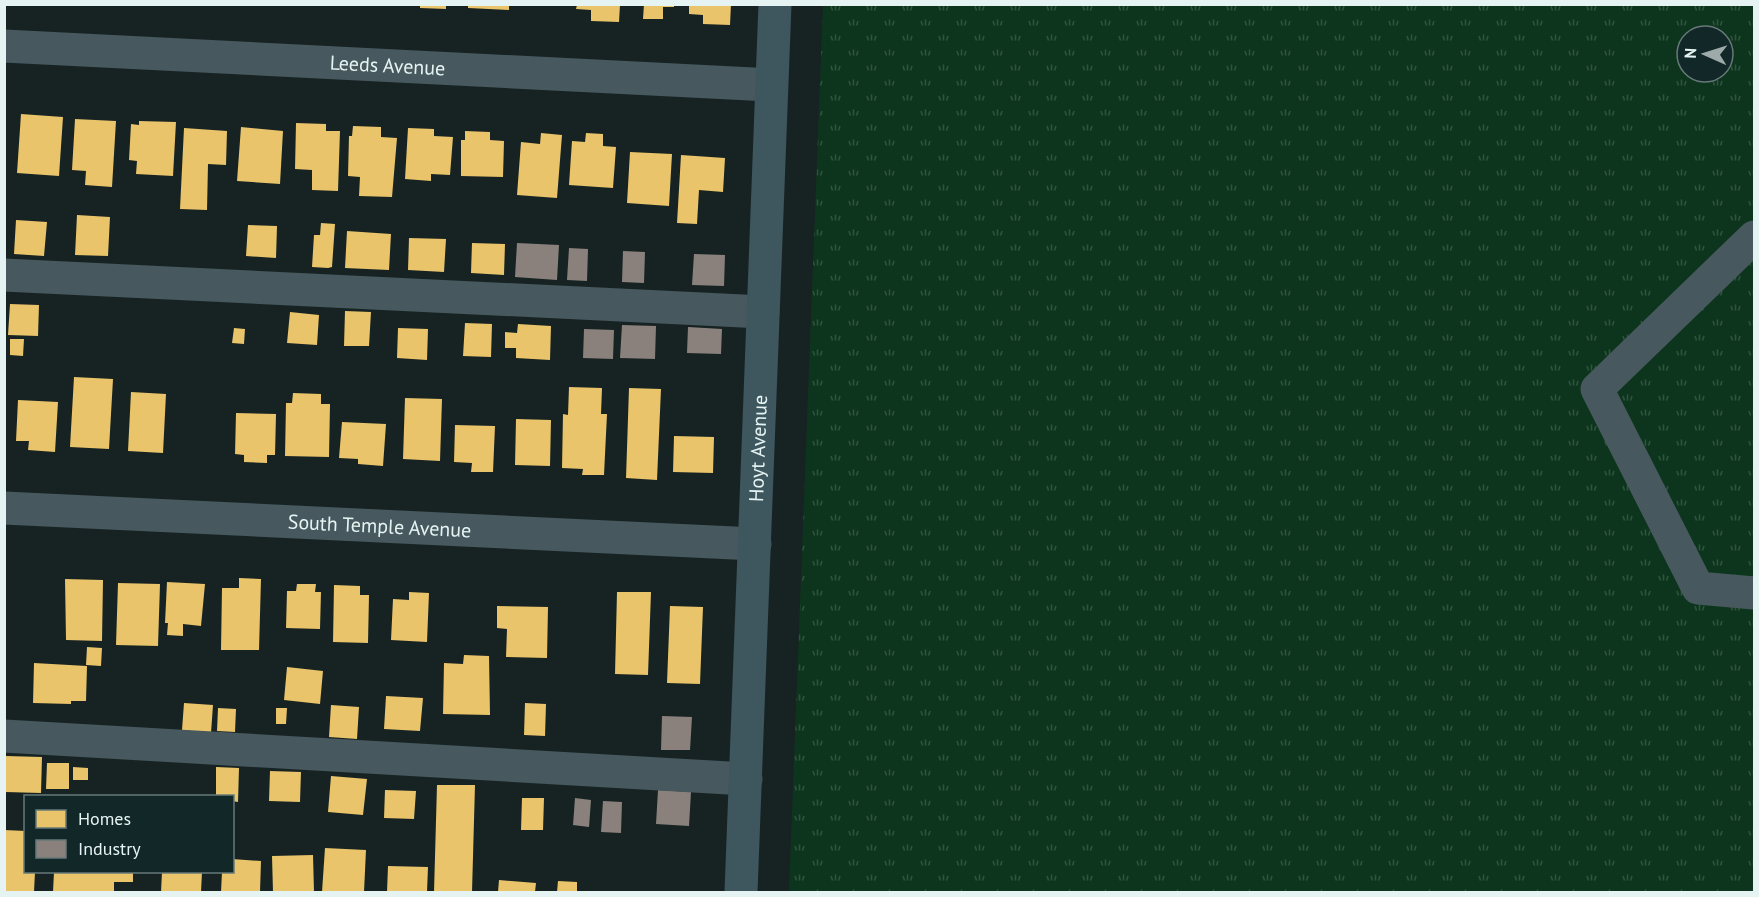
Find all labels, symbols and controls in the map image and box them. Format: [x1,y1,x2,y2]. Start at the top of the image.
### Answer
north arrow [1675,24,1735,84]
text: N [1680,47,1700,59]
street label: Leeds Avenue [329,50,446,81]
street label: Hoyt Avenue [743,394,773,502]
street label: South Temple Avenue [287,509,472,543]
legend [24,795,234,873]
text: Homes [78,807,131,830]
text: Industry [78,837,141,860]

